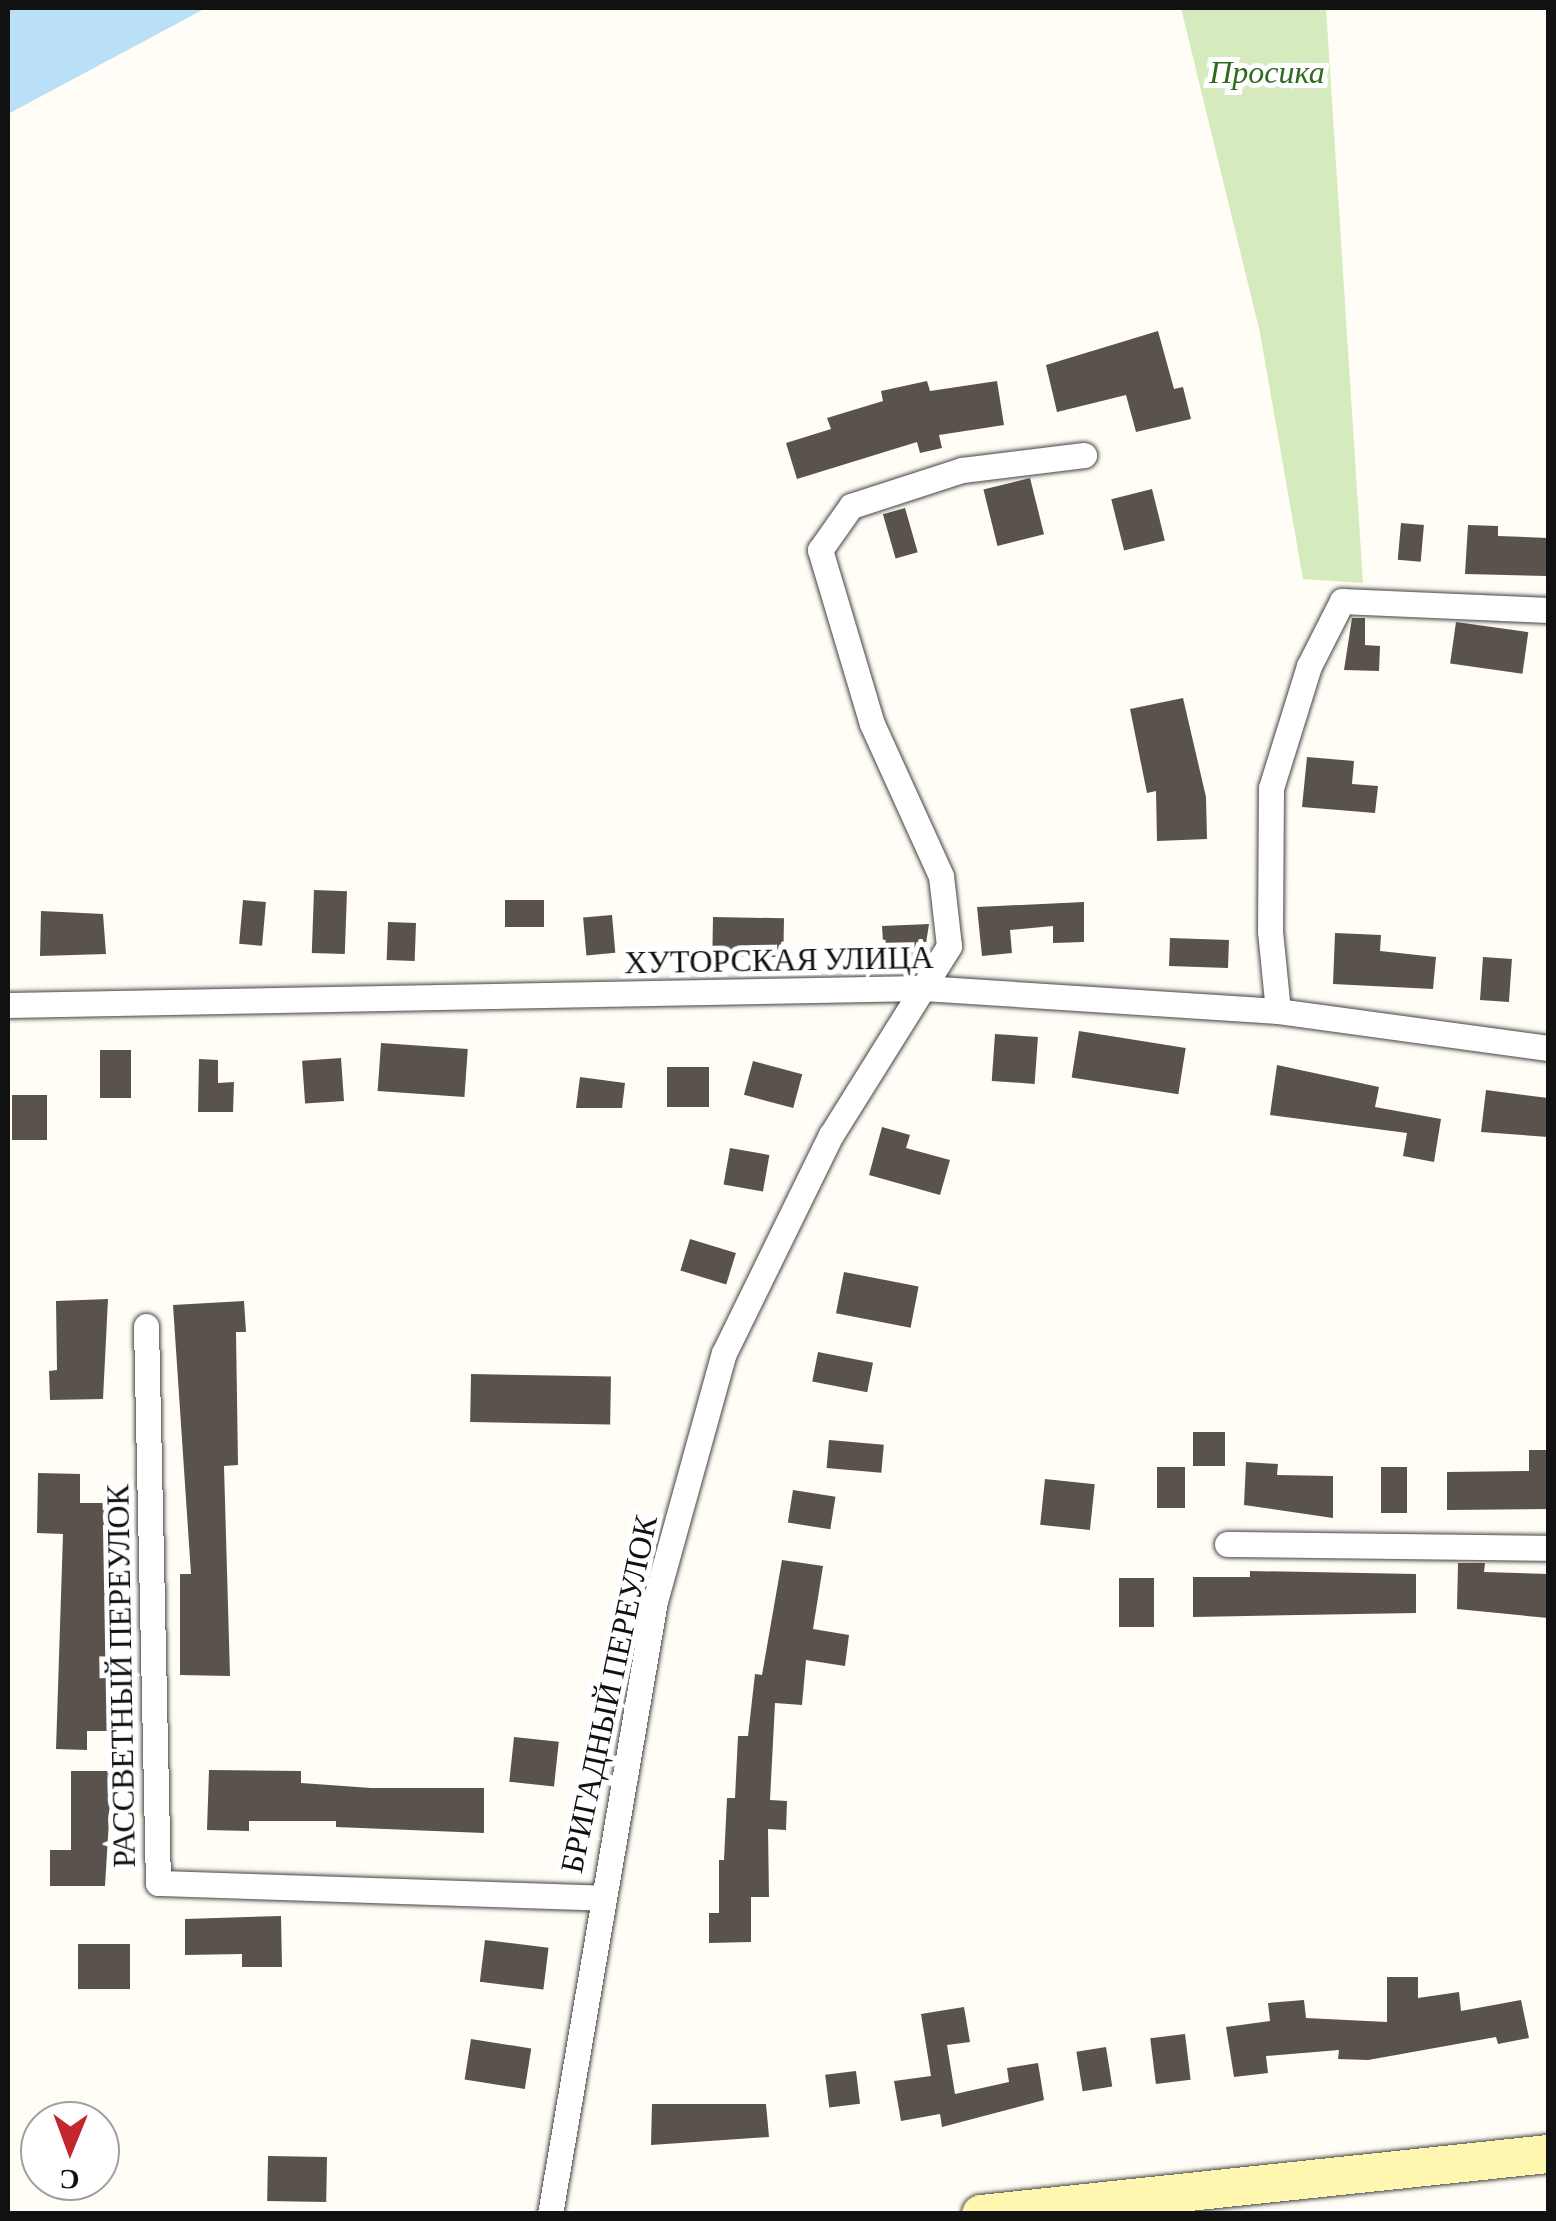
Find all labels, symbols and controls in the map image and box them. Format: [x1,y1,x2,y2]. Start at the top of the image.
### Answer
park label: Просика [1209,53,1325,91]
street label: ХУТОРСКАЯ УЛИЦА [624,938,934,982]
street label: РАССВЕТНЫЙ ПЕРЕУЛОК [98,1484,144,1868]
street label: БРИГАДНЫЙ ПЕРЕУЛОК [552,1512,666,1876]
north arrow [20,2101,120,2201]
text: С [59,2164,80,2195]

